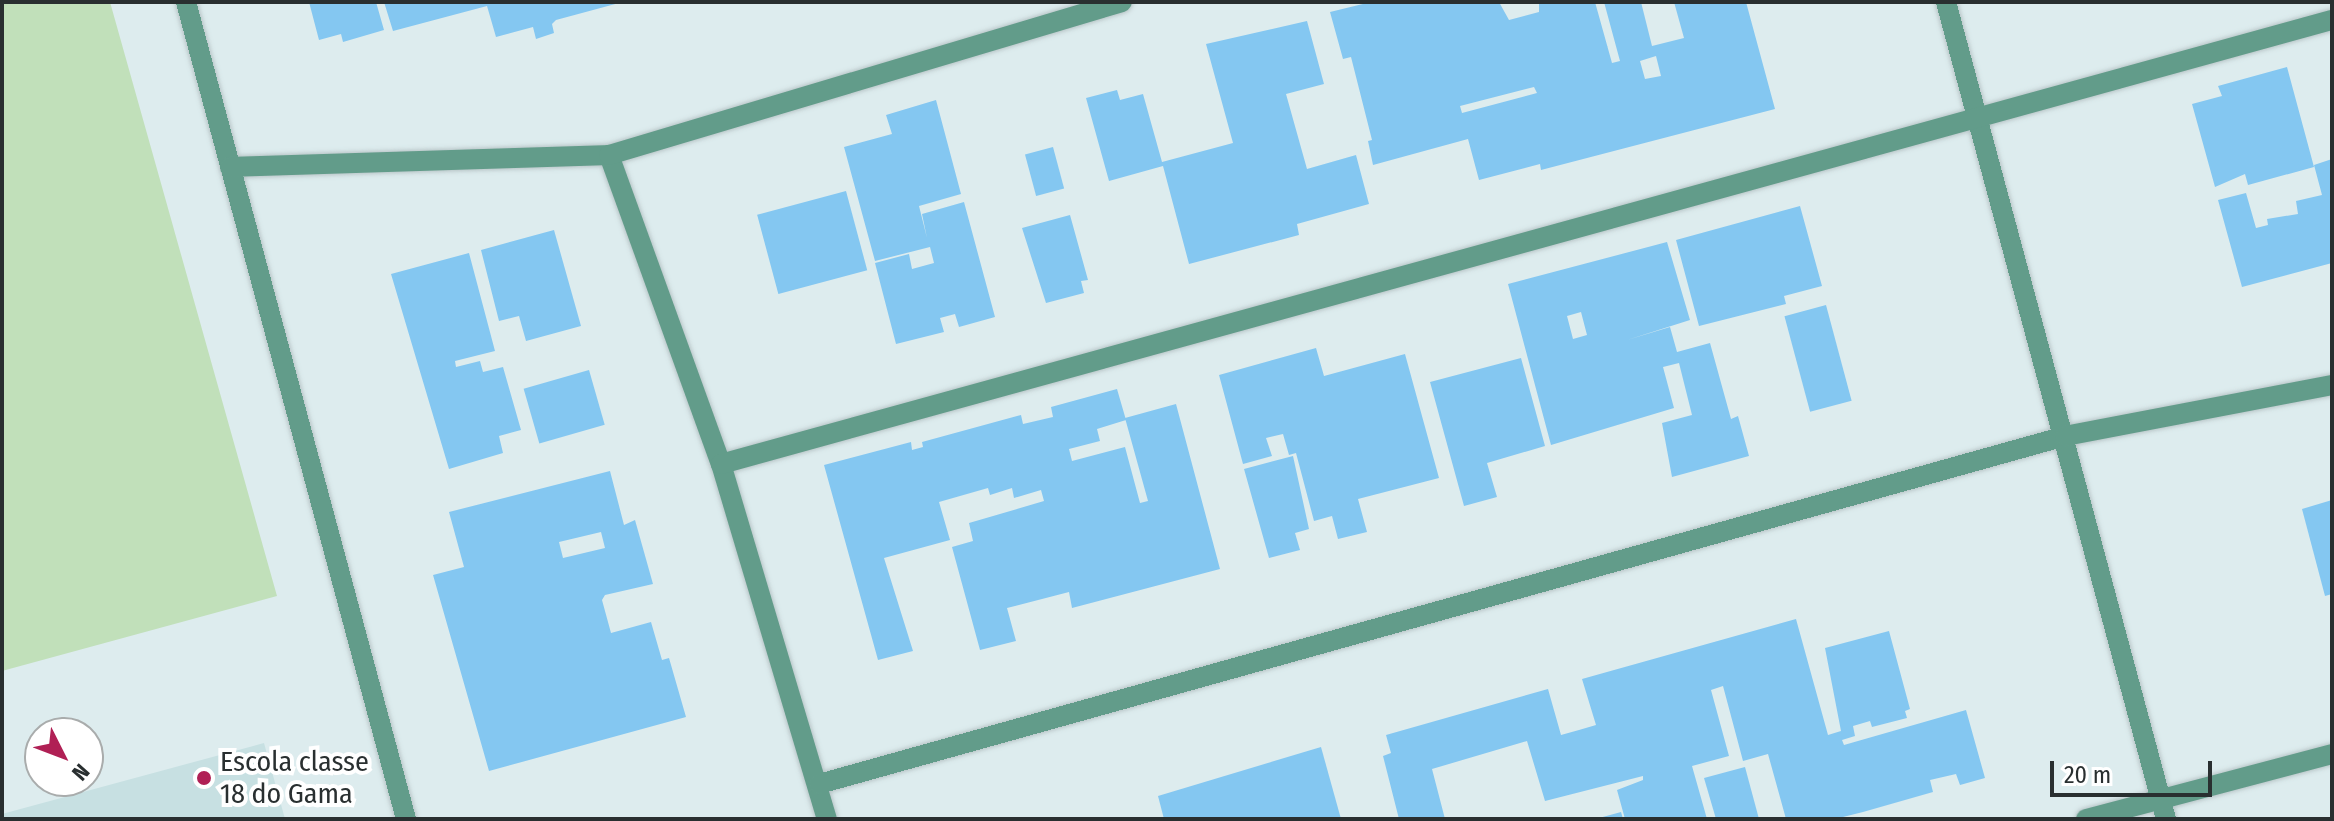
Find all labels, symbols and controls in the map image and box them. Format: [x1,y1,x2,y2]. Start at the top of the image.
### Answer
north arrow [24,717,104,797]
place label: Escola classe 18 do Gama [220,745,369,811]
scale bar [2054,745,2216,795]
text: N [66,758,95,786]
text: 20 m [2064,761,2111,789]
marker: Escola classe 18 do Gama [195,769,213,787]

